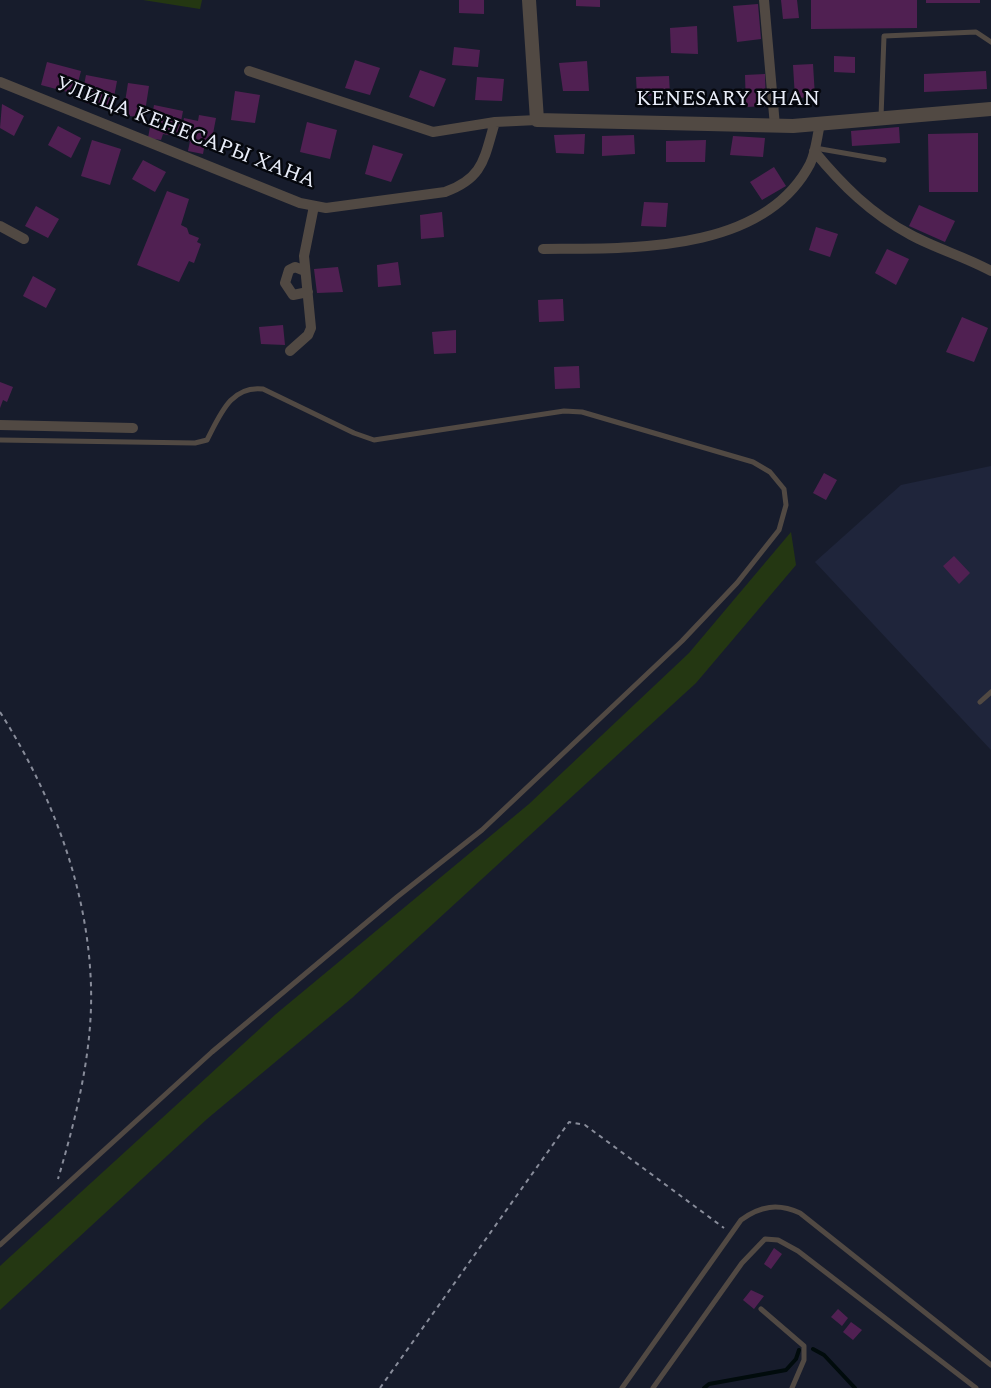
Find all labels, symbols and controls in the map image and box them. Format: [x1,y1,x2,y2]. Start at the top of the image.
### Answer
street label: УЛИЦА КЕНЕСАРЫ ХАНА [51,73,319,195]
street label: KENESARY KHAN [636,88,820,114]

